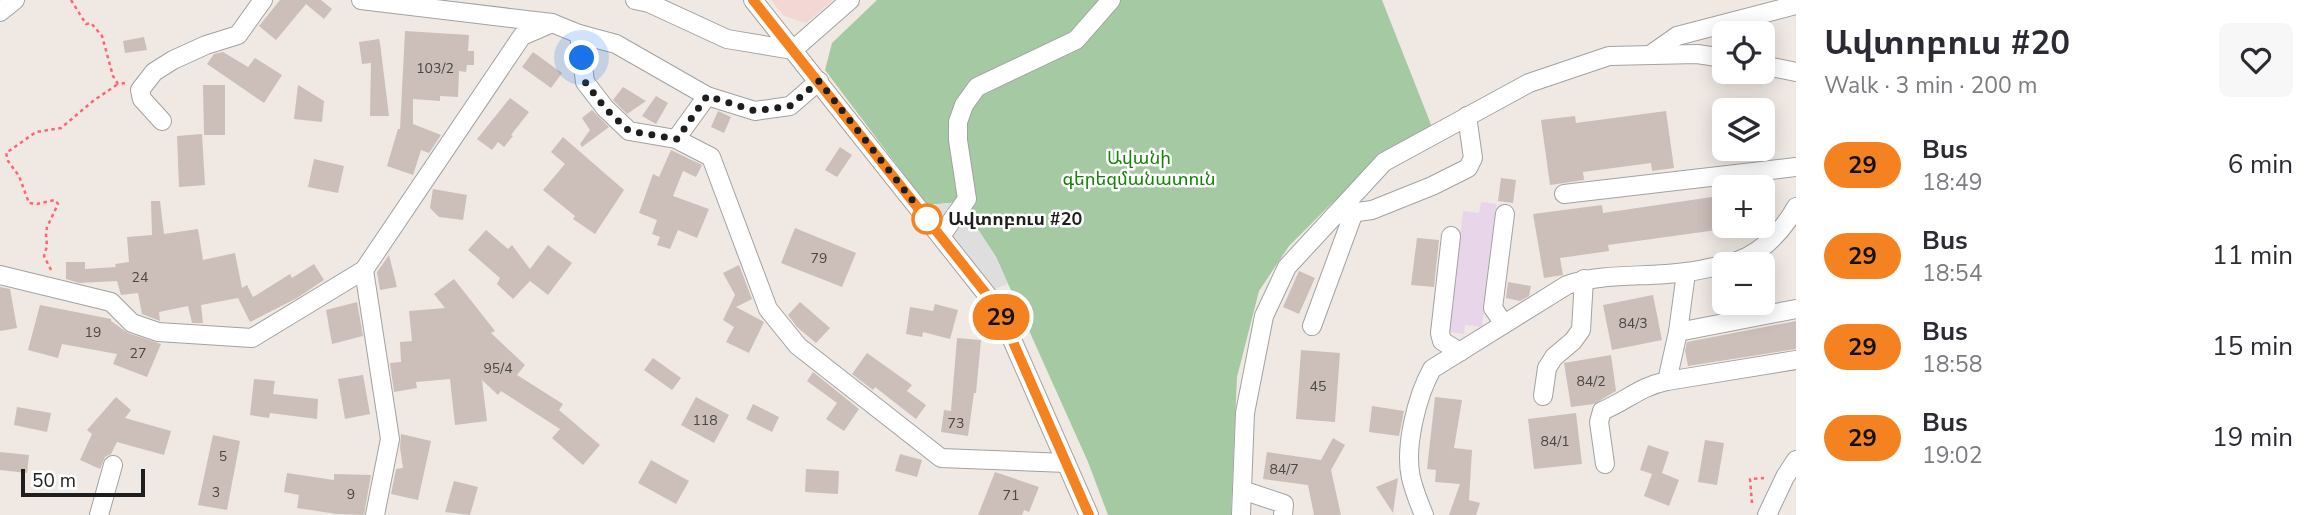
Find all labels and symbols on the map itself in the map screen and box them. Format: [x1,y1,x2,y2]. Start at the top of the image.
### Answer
your location [564,40,599,75]
house number: 103/2 [416,59,454,78]
park label: Ավանի գերեզմանատուն [1062,146,1216,191]
marker: Ավտոբուս #20 [912,204,942,234]
place label: Ավտոբուս #20 [948,207,1082,231]
house number: 79 [811,249,827,268]
house number: 24 [132,268,148,287]
line badge: 29 [970,294,1032,340]
house number: 84/3 [1618,314,1648,333]
house number: 19 [85,323,101,342]
house number: 27 [130,344,146,363]
house number: 95/4 [483,359,513,378]
house number: 84/2 [1576,372,1606,391]
house number: 45 [1310,377,1326,396]
house number: 118 [692,411,718,430]
house number: 73 [948,414,964,433]
house number: 84/1 [1540,432,1570,451]
house number: 5 [219,447,227,466]
house number: 84/7 [1269,460,1299,479]
scale bar [21,466,145,498]
house number: 3 [212,483,220,502]
house number: 9 [347,485,355,504]
house number: 71 [1003,486,1019,505]

